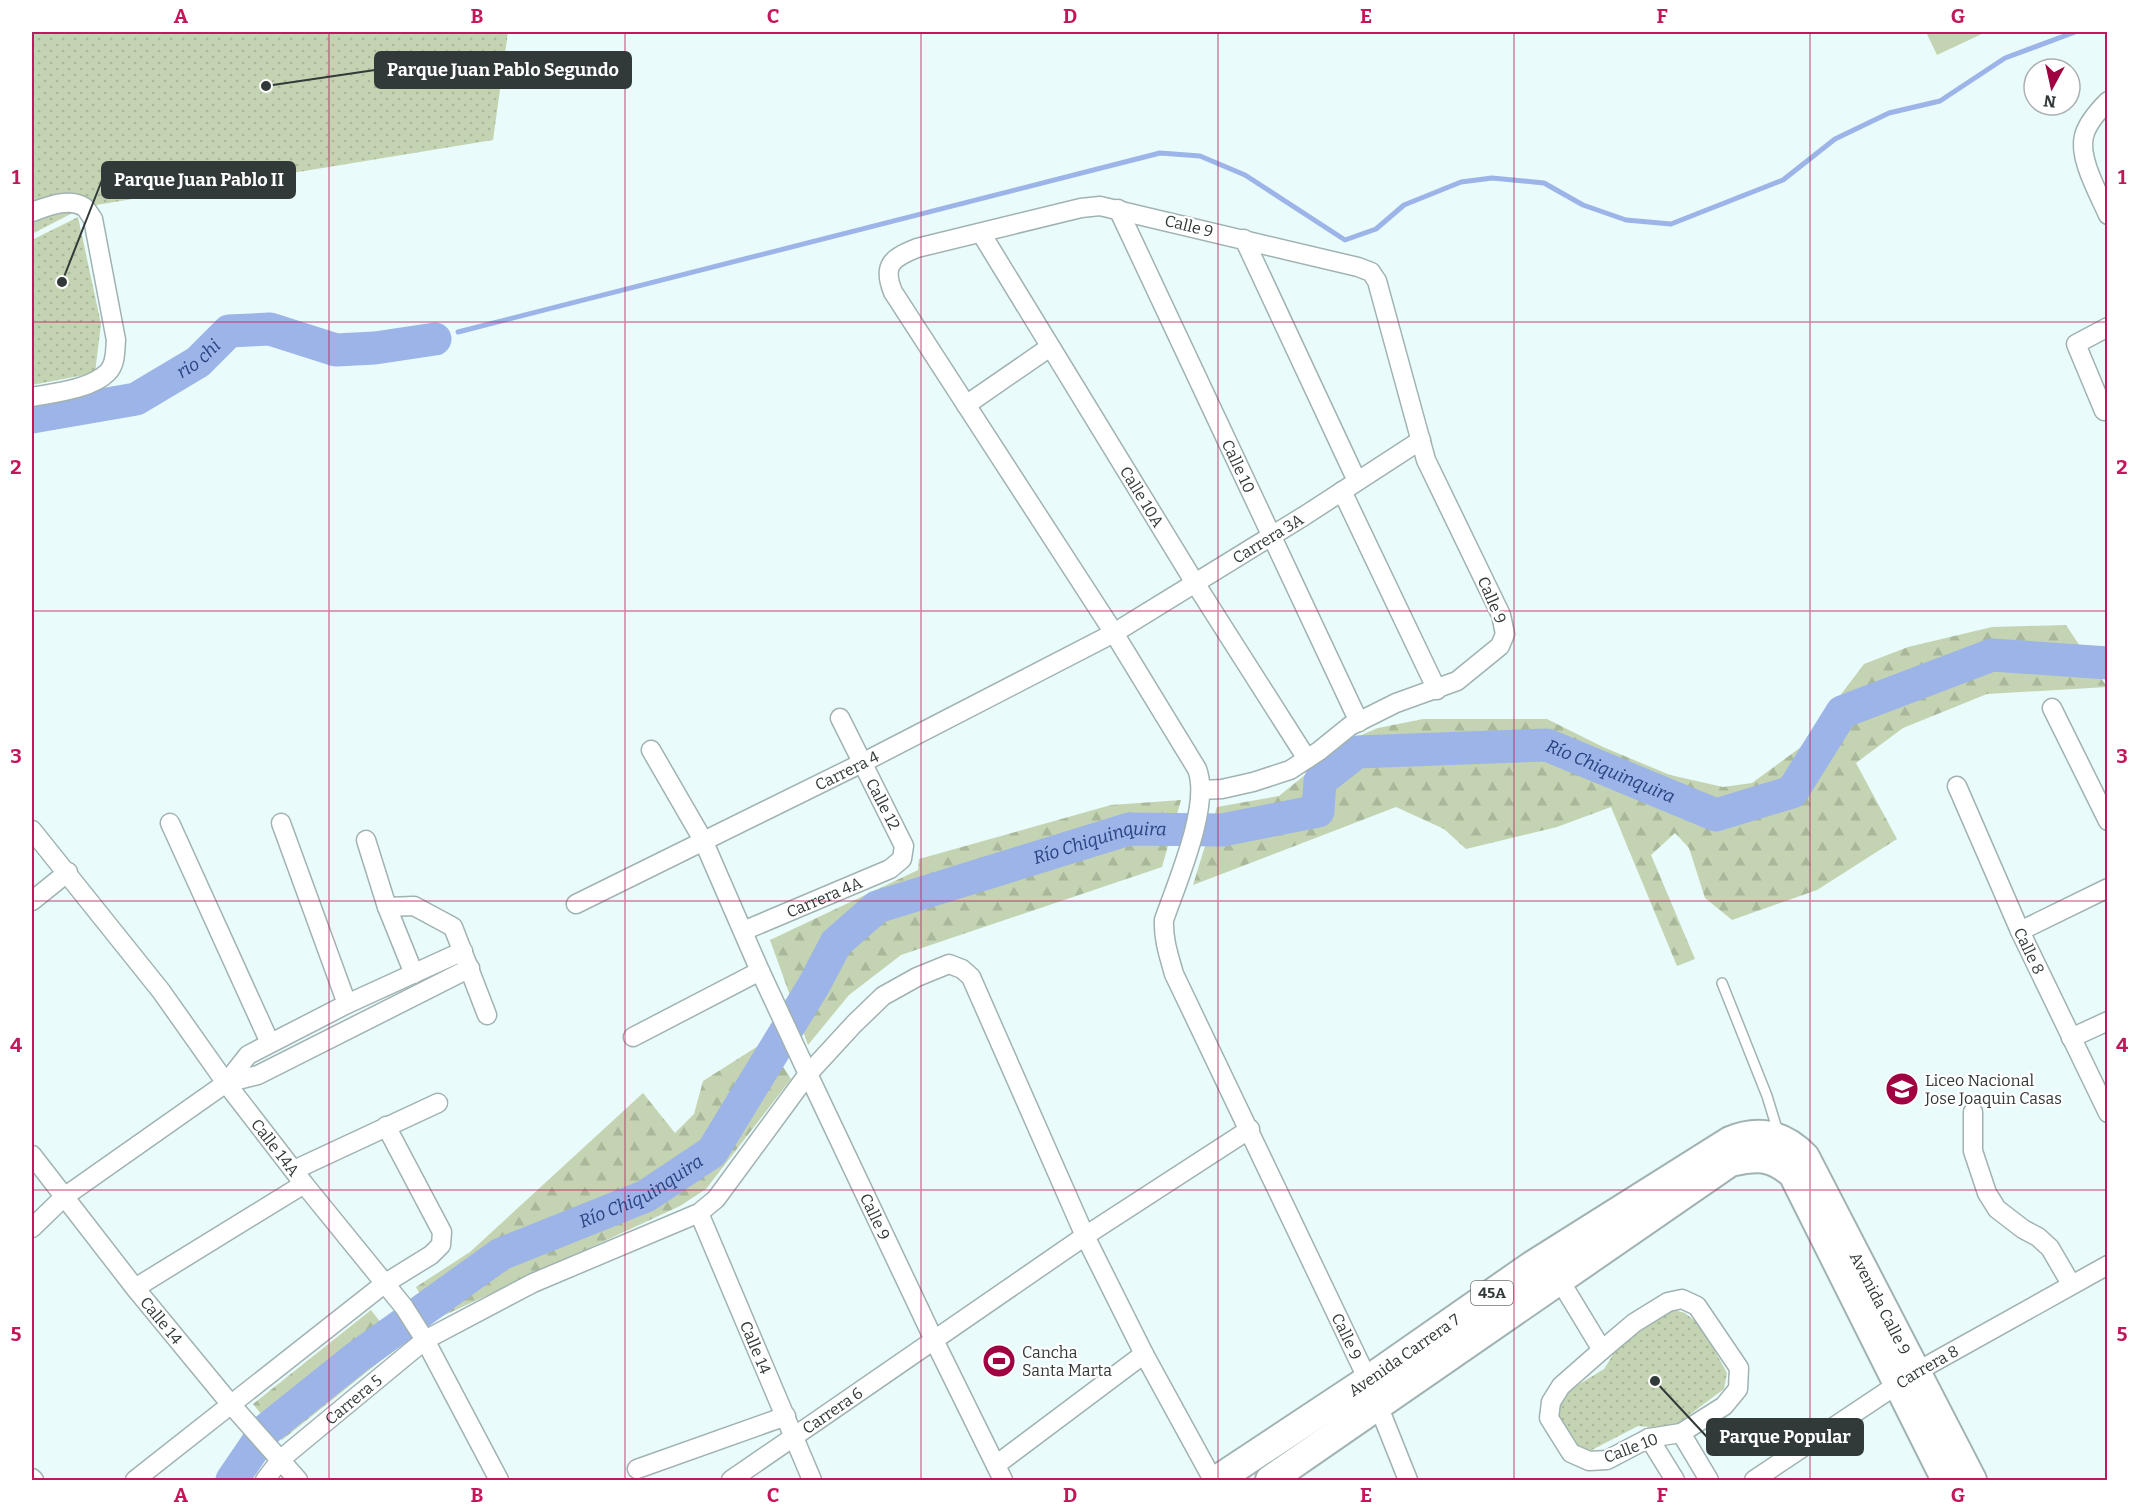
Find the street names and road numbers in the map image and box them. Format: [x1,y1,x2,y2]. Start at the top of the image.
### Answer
street label: Calle 9 [1163,211,1215,241]
street label: Calle 10 [1218,436,1259,496]
street label: Calle 10A [1116,463,1168,531]
street label: Carrera 3A [1229,509,1307,567]
street label: Calle 9 [1474,574,1510,626]
street label: Carrera 4 [812,746,883,794]
street label: Calle 12 [862,775,904,833]
street label: Carrera 4A [783,872,865,921]
street label: Calle 8 [2010,924,2049,977]
street label: Calle 14A [247,1115,304,1180]
street label: Calle 9 [856,1190,895,1243]
street label: Avenida Calle 9 [1846,1249,1915,1358]
road number: 45A [1471,1281,1513,1305]
street label: Calle 14 [136,1293,187,1348]
street label: Calle 9 [1328,1310,1366,1363]
street label: Avenida Carrera 7 [1345,1310,1463,1400]
street label: Calle 14 [736,1318,776,1377]
street label: Carrera 8 [1892,1341,1962,1392]
street label: Carrera 5 [321,1370,385,1428]
street label: Carrera 6 [798,1383,866,1438]
street label: Calle 10 [1601,1429,1661,1467]

